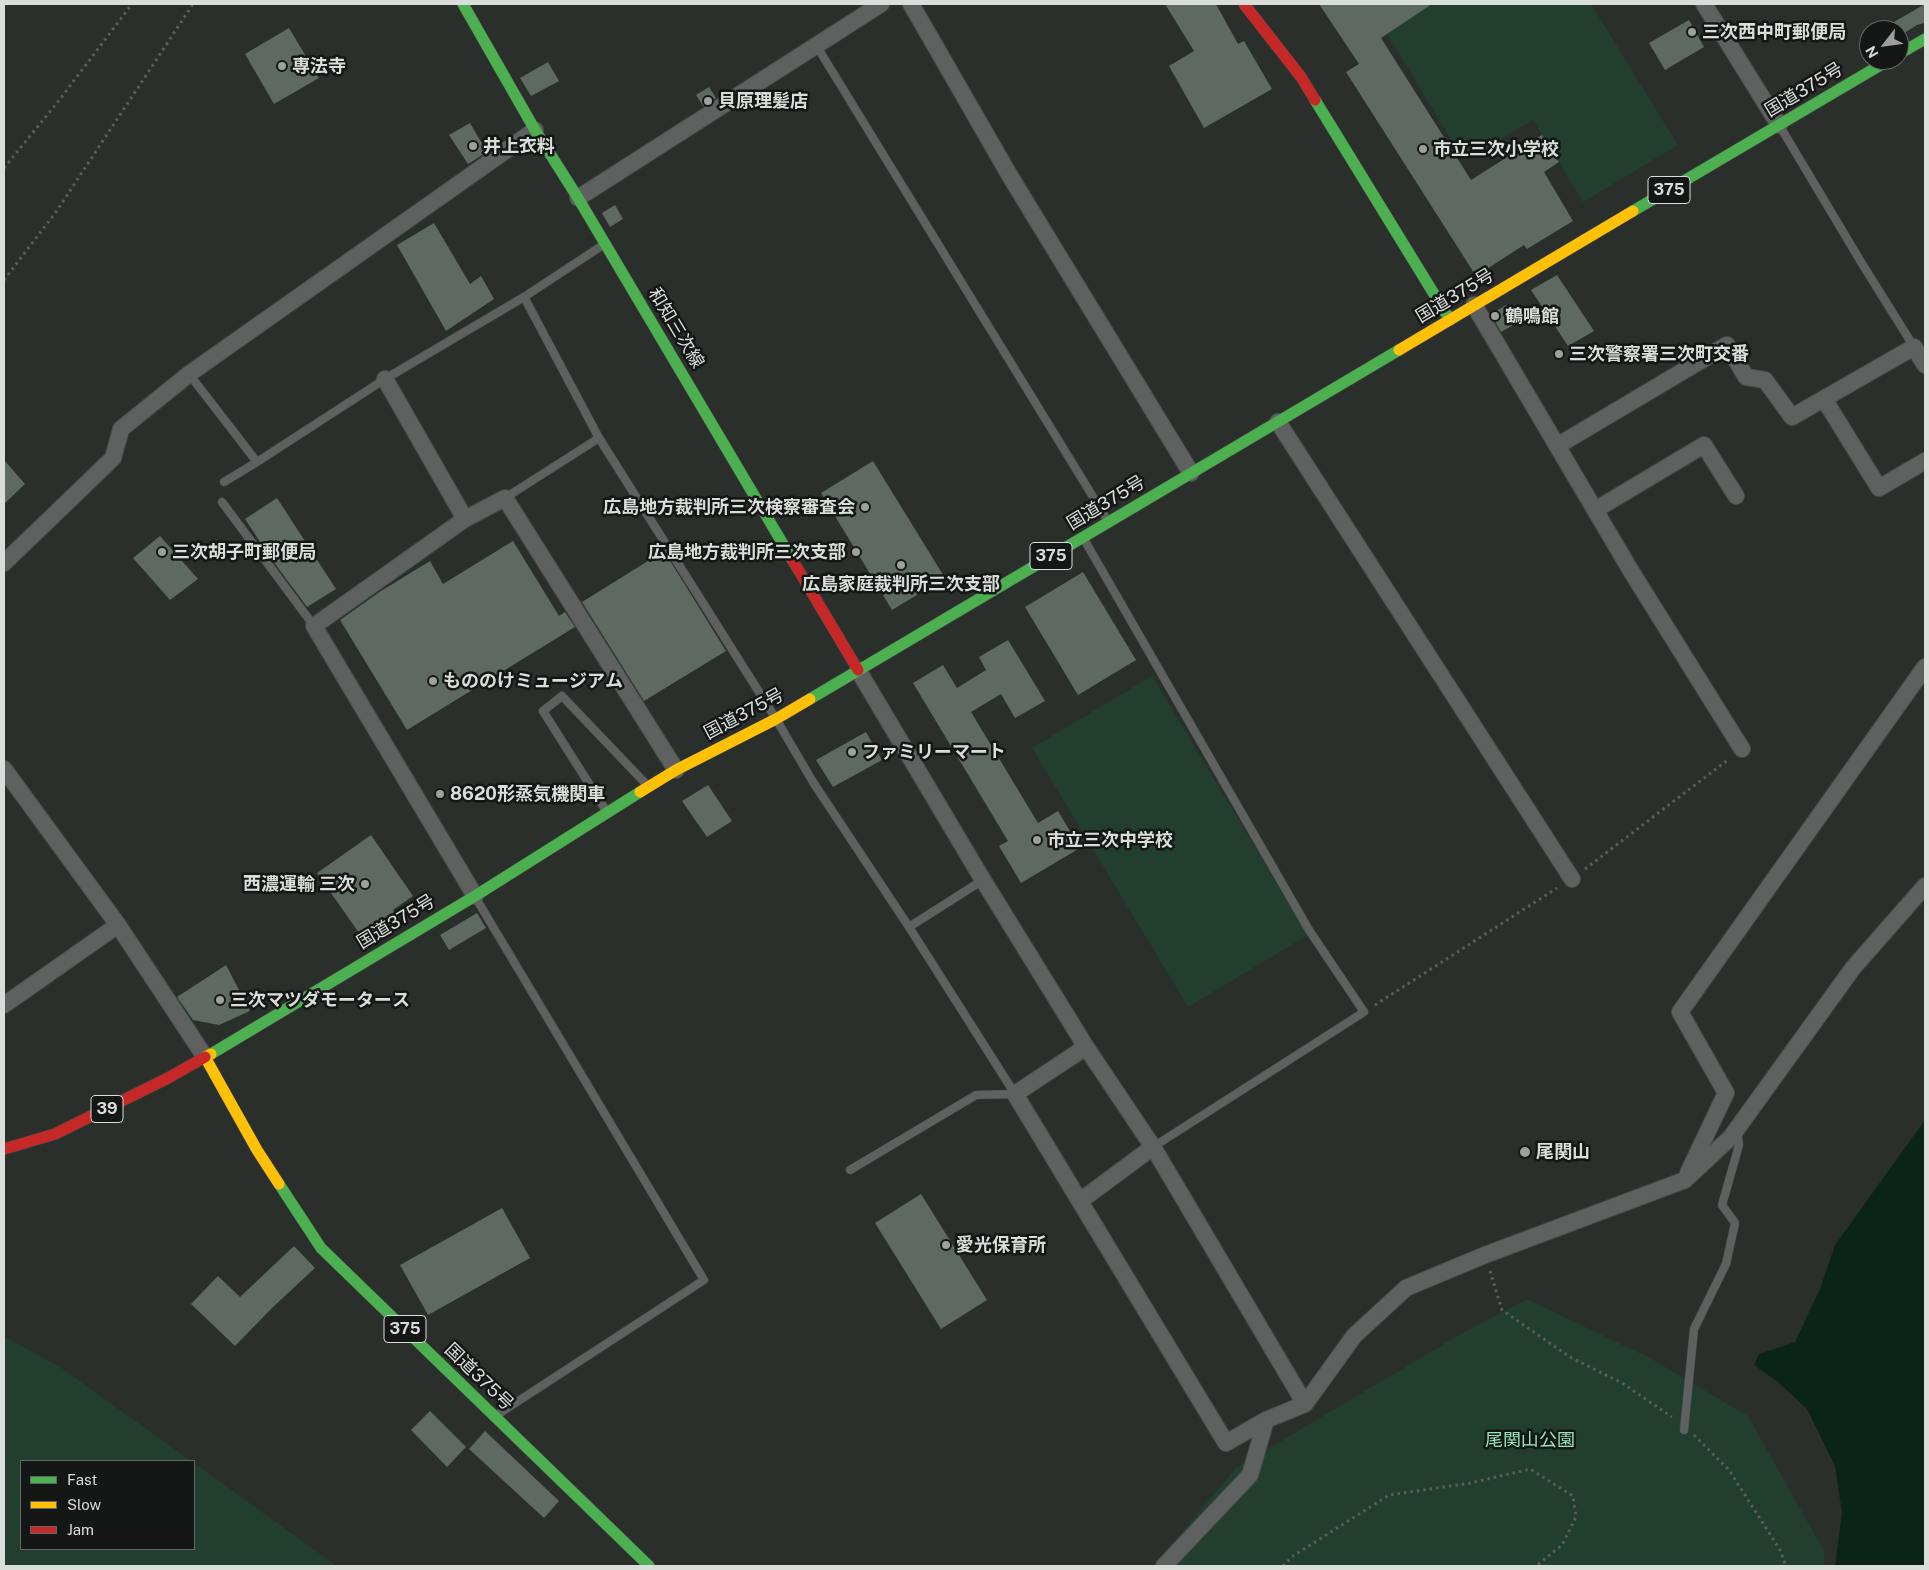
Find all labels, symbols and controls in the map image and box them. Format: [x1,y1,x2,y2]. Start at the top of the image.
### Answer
north arrow [1859,20,1909,70]
place label: 三次西中町郵便局 [1702,21,1846,43]
marker: 三次西中町郵便局 [1686,26,1698,38]
text: N [1862,43,1882,61]
place label: 専法寺 [292,55,346,77]
street label: 国道375号 [1761,58,1847,122]
marker: 専法寺 [276,60,288,72]
place label: 貝原理髪店 [718,90,808,112]
marker: 貝原理髪店 [702,95,714,107]
place label: 井上衣料 [483,135,555,157]
place label: 市立三次小学校 [1433,138,1559,160]
marker: 井上衣料 [467,140,479,152]
marker: 市立三次小学校 [1417,143,1429,155]
road number: 375 [1648,176,1690,204]
street label: 国道375号 [1412,264,1498,328]
street label: 和知三次線 [644,284,708,372]
place label: 鶴鳴館 [1505,305,1559,327]
marker: 鶴鳴館 [1489,310,1501,322]
place label: 三次警察署三次町交番 [1569,343,1749,365]
marker: 三次警察署三次町交番 [1553,348,1565,360]
street label: 国道375号 [1063,471,1149,535]
place label: 広島地方裁判所三次検察審査会 [603,496,855,518]
marker: 広島地方裁判所三次検察審査会 [859,501,871,513]
place label: 三次胡子町郵便局 [172,541,316,563]
place label: 広島地方裁判所三次支部 [648,541,846,563]
road number: 375 [1030,542,1072,570]
marker: 三次胡子町郵便局 [156,546,168,558]
marker: 広島地方裁判所三次支部 [850,546,862,558]
marker: 広島家庭裁判所三次支部 [895,559,907,571]
place label: 広島家庭裁判所三次支部 [802,573,1000,595]
place label: もののけミュージアム [443,670,623,692]
marker: もののけミュージアム [427,675,439,687]
street label: 国道375号 [700,684,788,744]
place label: ファミリーマート [862,741,1006,763]
marker: ファミリーマート [846,746,858,758]
place label: 8620形蒸気機関車 [450,783,605,805]
marker: 8620形蒸気機関車 [434,788,446,800]
place label: 市立三次中学校 [1047,829,1173,851]
marker: 市立三次中学校 [1031,834,1043,846]
place label: 西濃運輸 三次 [243,873,355,895]
marker: 西濃運輸 三次 [359,878,371,890]
street label: 国道375号 [353,890,439,954]
place label: 三次マツダモータース [230,989,410,1011]
marker: 三次マツダモータース [214,994,226,1006]
road number: 39 [91,1096,123,1122]
place label: 尾関山 [1536,1141,1590,1163]
marker: 尾関山 [1518,1145,1532,1159]
place label: 愛光保育所 [956,1234,1046,1256]
marker: 愛光保育所 [940,1239,952,1251]
road number: 375 [384,1316,426,1342]
street label: 国道375号 [440,1339,518,1415]
park label: 尾関山公園 [1485,1429,1575,1451]
legend [20,1460,195,1550]
text: Fast [67,1471,97,1488]
text: Slow [67,1496,101,1513]
text: Jam [67,1521,94,1538]

